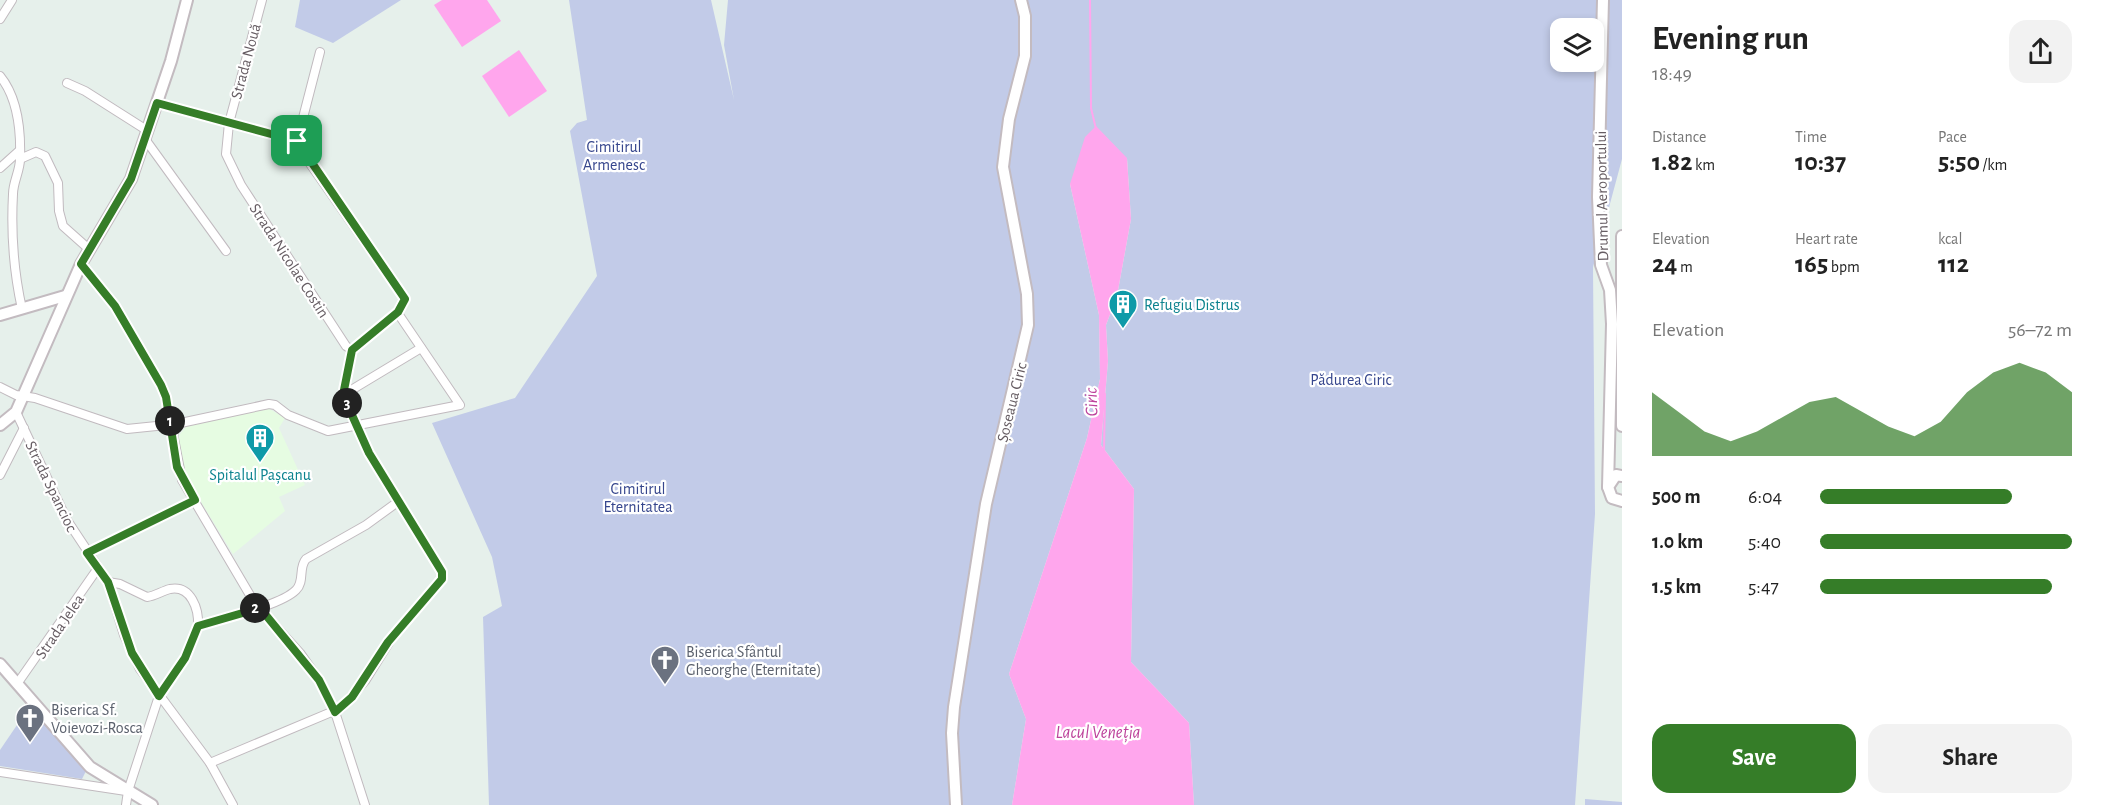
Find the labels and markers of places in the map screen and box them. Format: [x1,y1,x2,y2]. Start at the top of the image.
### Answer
pin [271,115,322,166]
building icon: Refugiu Distrus [1107,288,1139,330]
place label: Refugiu Distrus [1144,297,1240,313]
pin: 3 [332,388,362,418]
pin: 1 [155,406,185,436]
building icon: Spitalul Pașcanu [244,422,276,464]
place label: Spitalul Pașcanu [209,467,311,485]
pin: 2 [240,593,270,623]
church icon: Biserica Sfântul Gheorghe (Eternitate) [649,644,681,686]
place label: Biserica Sfântul Gheorghe (Eternitate) [686,644,821,678]
church icon: Biserica Sf. Voievozi-Rosca [14,702,46,744]
place label: Biserica Sf. Voievozi-Rosca [51,702,143,736]

